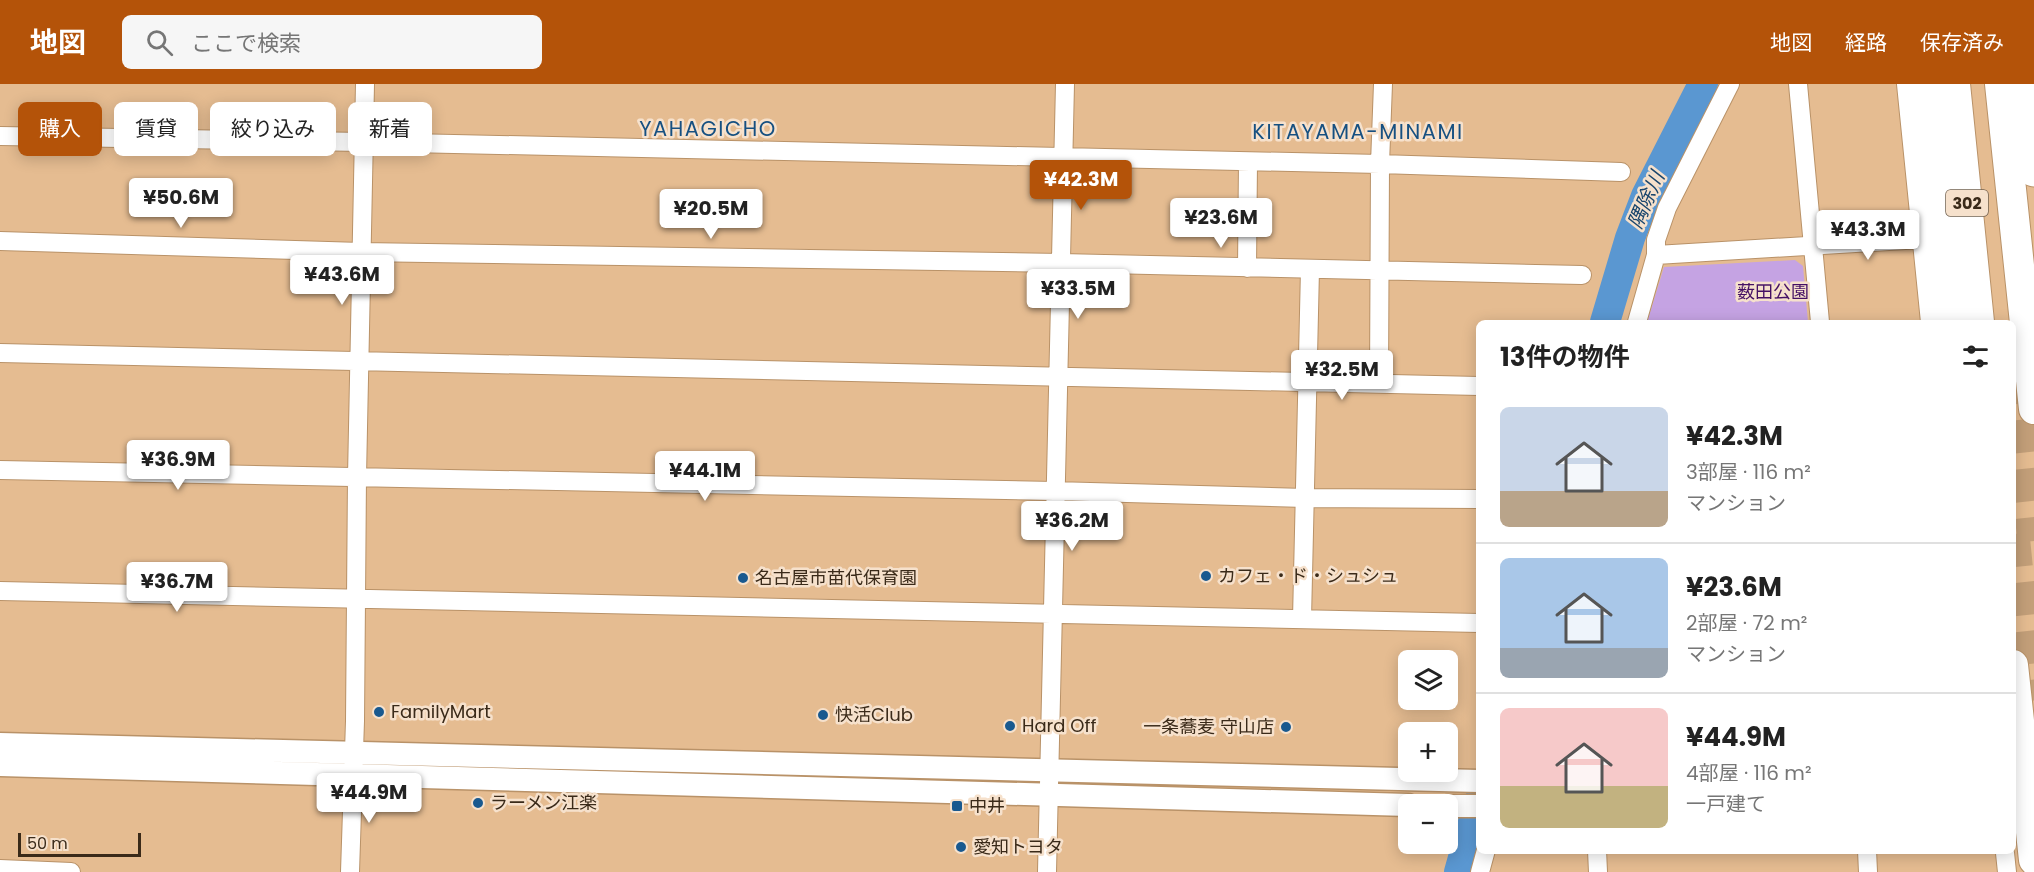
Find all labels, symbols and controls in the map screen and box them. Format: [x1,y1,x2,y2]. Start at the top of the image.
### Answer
search box [122,15,542,69]
text: 地図 [30,23,86,62]
icon: search [143,26,176,59]
text: ここで検索 [191,28,301,59]
text: 地図 [1770,28,1812,57]
text: 経路 [1845,28,1887,57]
text: 保存済み [1920,28,2004,57]
chip: 購入 [18,102,102,156]
chip: 賃貸 [114,102,198,156]
chip: 絞り込み [210,102,336,156]
chip: 新着 [348,102,432,156]
district label: YAHAGICHO [639,114,777,143]
district label: KITAYAMA-MINAMI [1252,117,1464,146]
pin: ¥42.3M [1032,160,1130,211]
text: ¥42.3M [1044,165,1118,193]
water label: 隅除川 [1621,165,1672,233]
pin: ¥50.6M [132,178,230,229]
text: ¥50.6M [143,183,219,211]
pin: ¥20.5M [662,189,760,240]
road number: 302 [1946,190,1988,216]
text: ¥20.5M [674,194,748,222]
pin: ¥23.6M [1172,198,1270,249]
text: ¥23.6M [1184,203,1258,231]
pin: ¥43.3M [1819,210,1917,261]
text: ¥43.3M [1830,215,1906,243]
pin: ¥43.6M [293,255,391,306]
text: ¥43.6M [304,260,380,288]
pin: ¥33.5M [1029,269,1127,320]
text: ¥33.5M [1041,274,1115,302]
park label: 薮田公園 [1737,279,1809,304]
text: 13件の物件 [1500,339,1630,375]
icon: filters [1959,340,1992,373]
pin: ¥32.5M [1293,350,1391,401]
text: ¥32.5M [1305,355,1379,383]
text: ¥42.3M [1686,418,1783,454]
icon: home [1548,431,1620,503]
pin: ¥36.9M [129,440,227,491]
text: ¥36.9M [141,445,215,473]
pin: ¥44.1M [656,451,754,502]
text: ¥44.1M [669,456,741,484]
text: 3部屋 · 116 m² [1686,458,1811,486]
text: マンション [1686,489,1786,517]
pin: ¥36.2M [1023,501,1121,552]
text: ¥36.2M [1035,506,1109,534]
pin: ¥36.7M [128,562,226,613]
place label: カフェ・ド・シュシュ [1218,563,1398,588]
place label: 名古屋市苗代保育園 [755,565,917,590]
text: ¥36.7M [141,567,213,595]
marker: カフェ・ド・シュシュ [1199,569,1213,583]
text: ¥23.6M [1686,569,1782,605]
marker: 名古屋市苗代保育園 [736,571,750,585]
icon: home [1548,582,1620,654]
text: 2部屋 · 72 m² [1686,609,1807,637]
text: マンション [1686,640,1786,668]
map controls [1398,650,1458,854]
button: layers [1398,650,1458,710]
place label: FamilyMart [391,699,491,724]
place label: 快活Club [835,702,913,727]
marker: FamilyMart [372,705,386,719]
marker: 快活Club [816,708,830,722]
place label: Hard Off [1022,713,1096,738]
place label: 一条蕎麦 守山店 [1143,714,1274,739]
marker: Hard Off [1003,719,1017,733]
text: ¥44.9M [1686,719,1786,755]
marker: 一条蕎麦 守山店 [1279,720,1293,734]
button: + [1398,722,1458,782]
icon: home [1548,732,1620,804]
text: 4部屋 · 116 m² [1686,759,1812,787]
pin: ¥44.9M [320,773,418,824]
text: ¥44.9M [331,778,407,806]
place label: ラーメン江楽 [490,790,597,815]
text: 一戸建て [1686,790,1766,818]
place label: 中井 [969,793,1005,818]
button: − [1398,794,1458,854]
marker: ラーメン江楽 [471,796,485,810]
marker: 中井 [950,799,964,813]
scale bar [18,830,141,858]
text: 50 m [27,832,68,855]
place label: 愛知トヨタ [973,834,1063,859]
marker: 愛知トヨタ [954,840,968,854]

